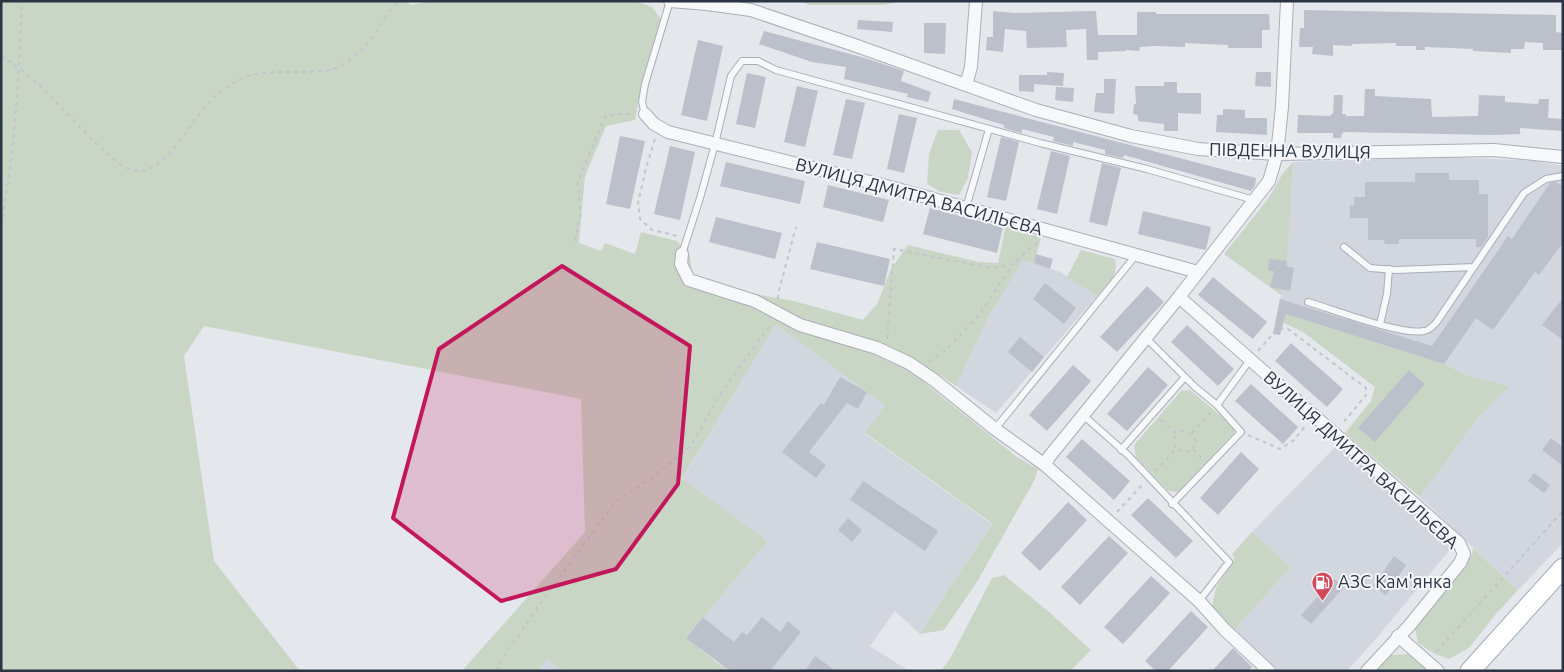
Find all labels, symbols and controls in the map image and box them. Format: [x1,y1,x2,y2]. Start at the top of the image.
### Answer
street label: ПІВДЕННА ВУЛИЦЯ [1209,139,1371,161]
street label: ВУЛИЦЯ ДМИТРА ВАСИЛЬЄВА [793,153,1045,239]
street label: ВУЛИЦЯ ДМИТРА ВАСИЛЬЄВА [1260,366,1463,552]
fuel station icon: АЗС Кам'янка [1310,570,1334,601]
place label: АЗС Кам'янка [1338,571,1451,591]

